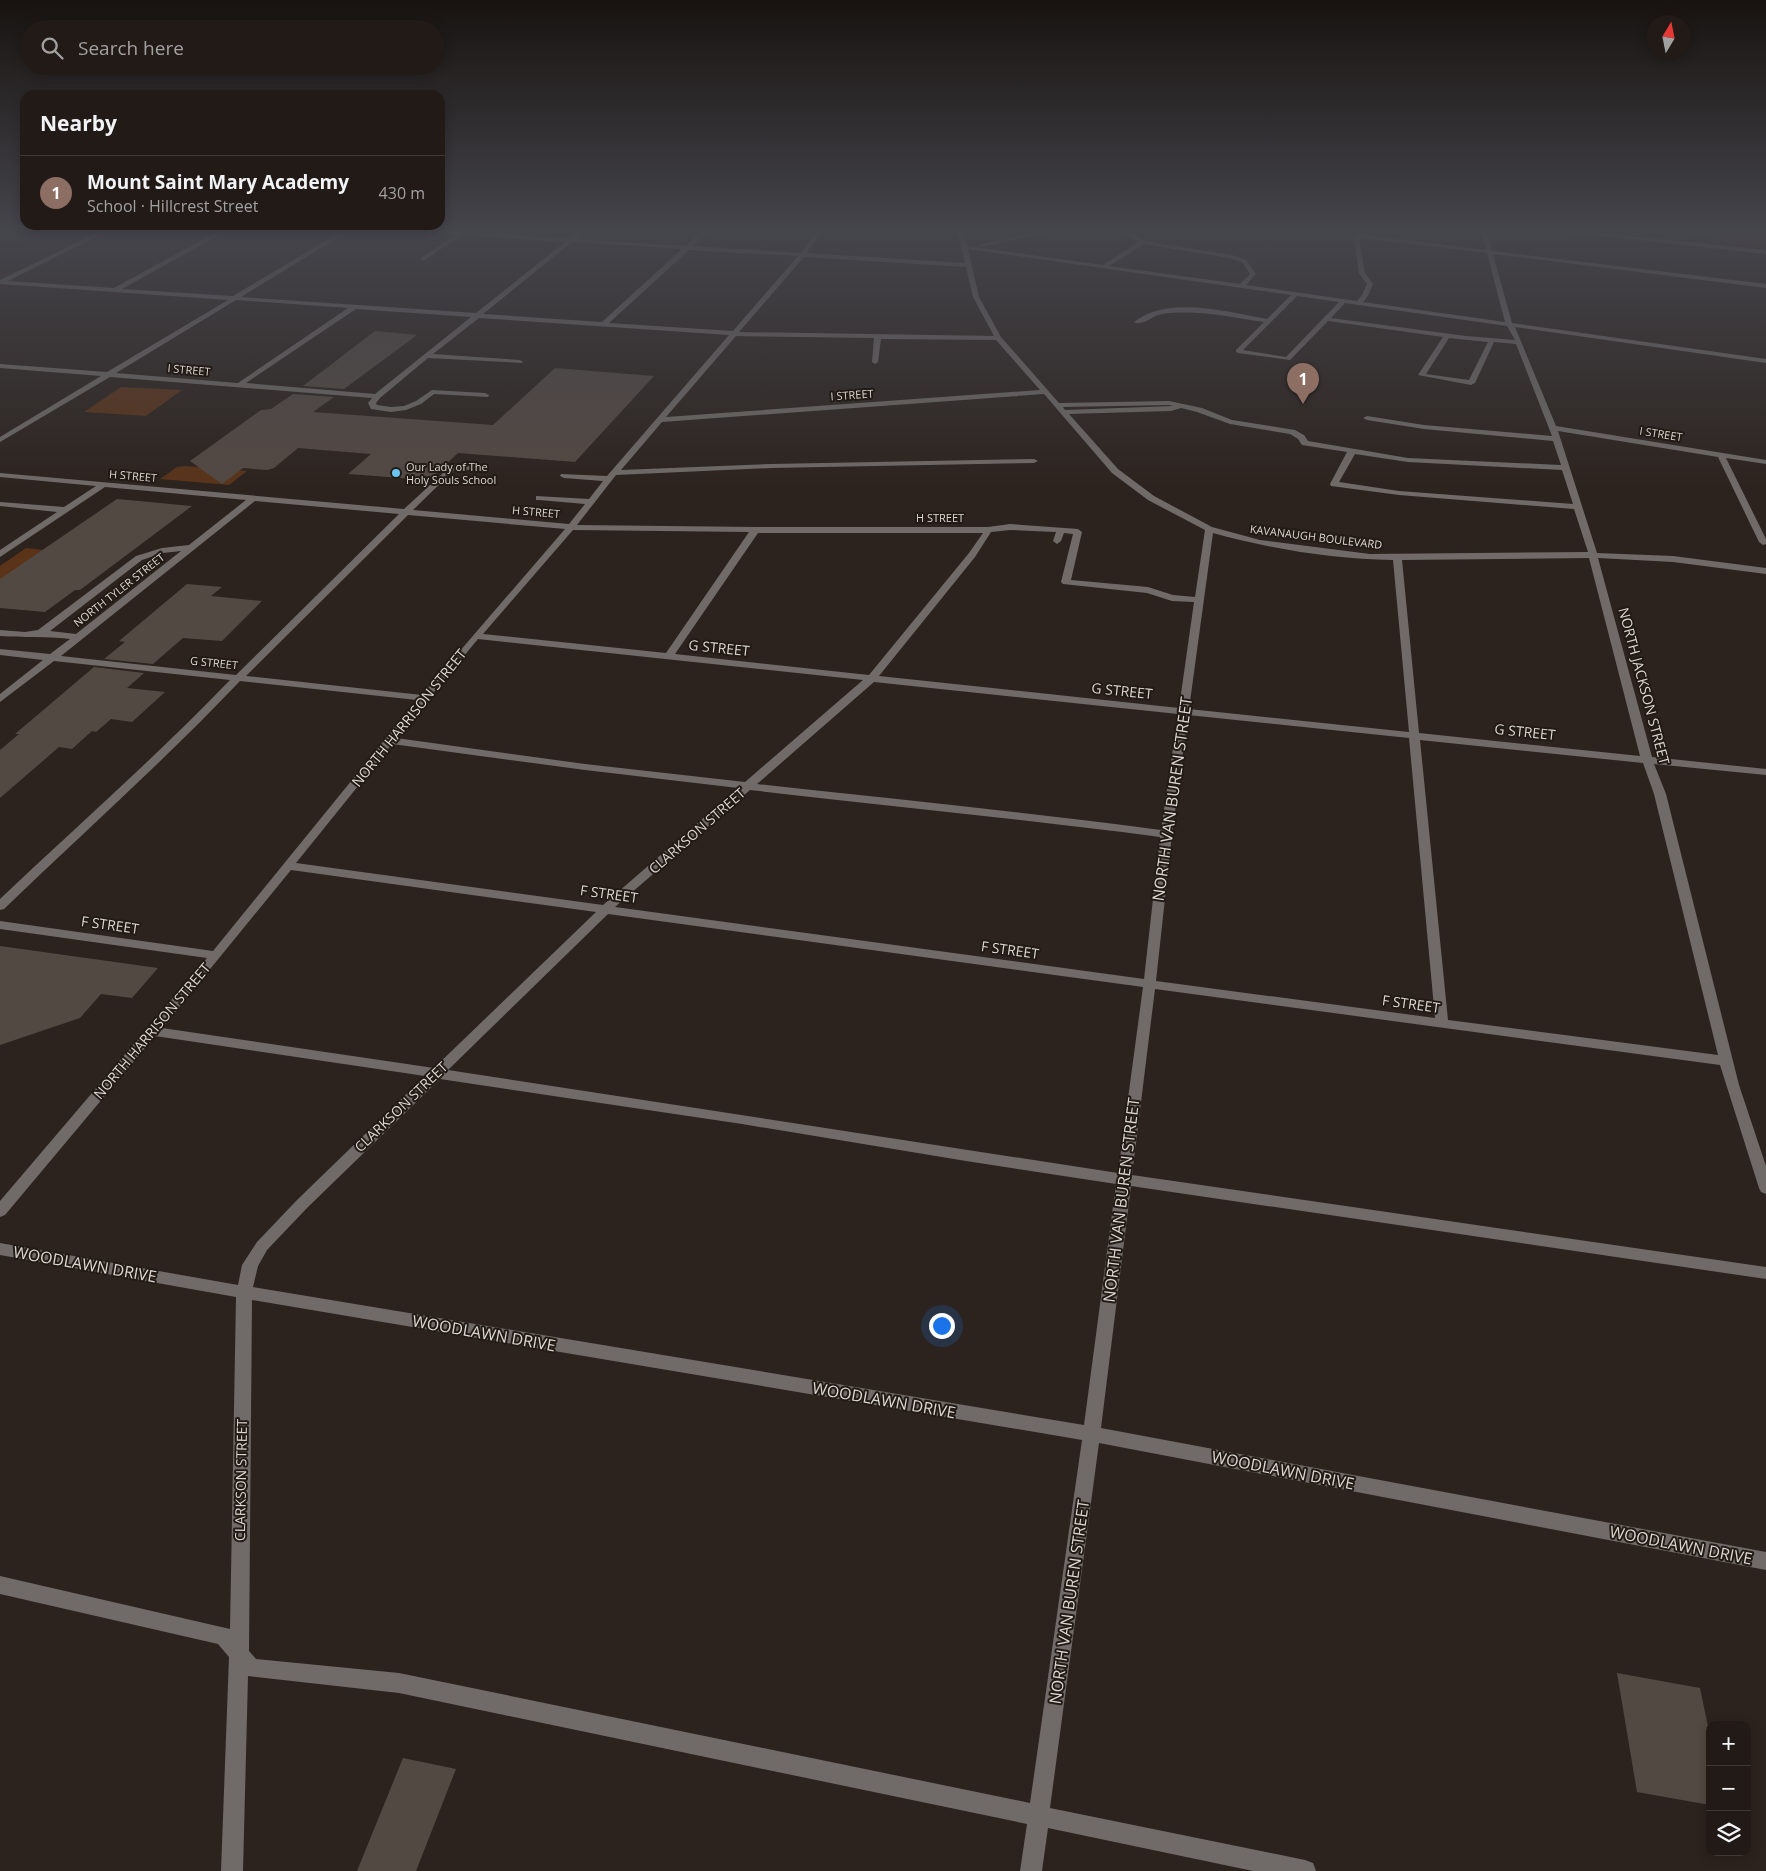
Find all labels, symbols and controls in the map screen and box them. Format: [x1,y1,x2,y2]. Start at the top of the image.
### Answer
north arrow [1646,15,1691,60]
search box [20,20,445,75]
icon: search [38,34,66,62]
text: Search here [78,35,184,61]
text: Nearby [40,109,117,137]
text: Mount Saint Mary Academy [87,169,349,195]
text: 1 [51,182,61,204]
text: 430 m [379,182,425,204]
text: School · Hillcrest Street [87,195,258,217]
street label: I STREET [167,360,211,379]
pin: 1 [1287,363,1319,404]
street label: I STREET [830,386,874,403]
street label: I STREET [1639,423,1684,444]
place label: Our Lady of The Holy Souls School [406,459,496,487]
street label: H STREET [108,466,158,485]
marker: Our Lady of The Holy Souls School [390,467,402,479]
street label: H STREET [511,502,561,521]
street label: H STREET [916,510,964,525]
street label: KAVANAUGH BOULEVARD [1249,521,1383,552]
street label: NORTH TYLER STREET [70,549,167,630]
street label: NORTH JACKSON STREET [1614,605,1675,767]
street label: G STREET [688,635,751,660]
street label: NORTH HARRISON STREET [347,645,470,791]
street label: G STREET [189,653,239,672]
street label: G STREET [1091,678,1154,703]
street label: NORTH VAN BUREN STREET [1147,695,1197,903]
street label: G STREET [1494,719,1557,744]
street label: CLARKSON STREET [644,783,749,878]
street label: F STREET [579,880,639,907]
street label: F STREET [80,911,140,938]
street label: F STREET [980,936,1040,963]
street label: NORTH HARRISON STREET [89,958,214,1103]
street label: F STREET [1381,990,1441,1017]
street label: CLARKSON STREET [350,1057,451,1156]
street label: NORTH VAN BUREN STREET [1098,1096,1144,1304]
street label: WOODLAWN DRIVE [12,1241,158,1287]
street label: WOODLAWN DRIVE [411,1310,557,1356]
your location [929,1313,955,1339]
street label: WOODLAWN DRIVE [811,1377,957,1423]
street label: CLARKSON STREET [230,1418,251,1541]
street label: WOODLAWN DRIVE [1210,1445,1356,1495]
street label: NORTH VAN BUREN STREET [1044,1498,1094,1706]
street label: WOODLAWN DRIVE [1608,1520,1754,1570]
map controls [1706,1721,1751,1856]
button: + [1706,1721,1751,1766]
button: − [1706,1766,1751,1811]
button: layers [1706,1811,1751,1856]

